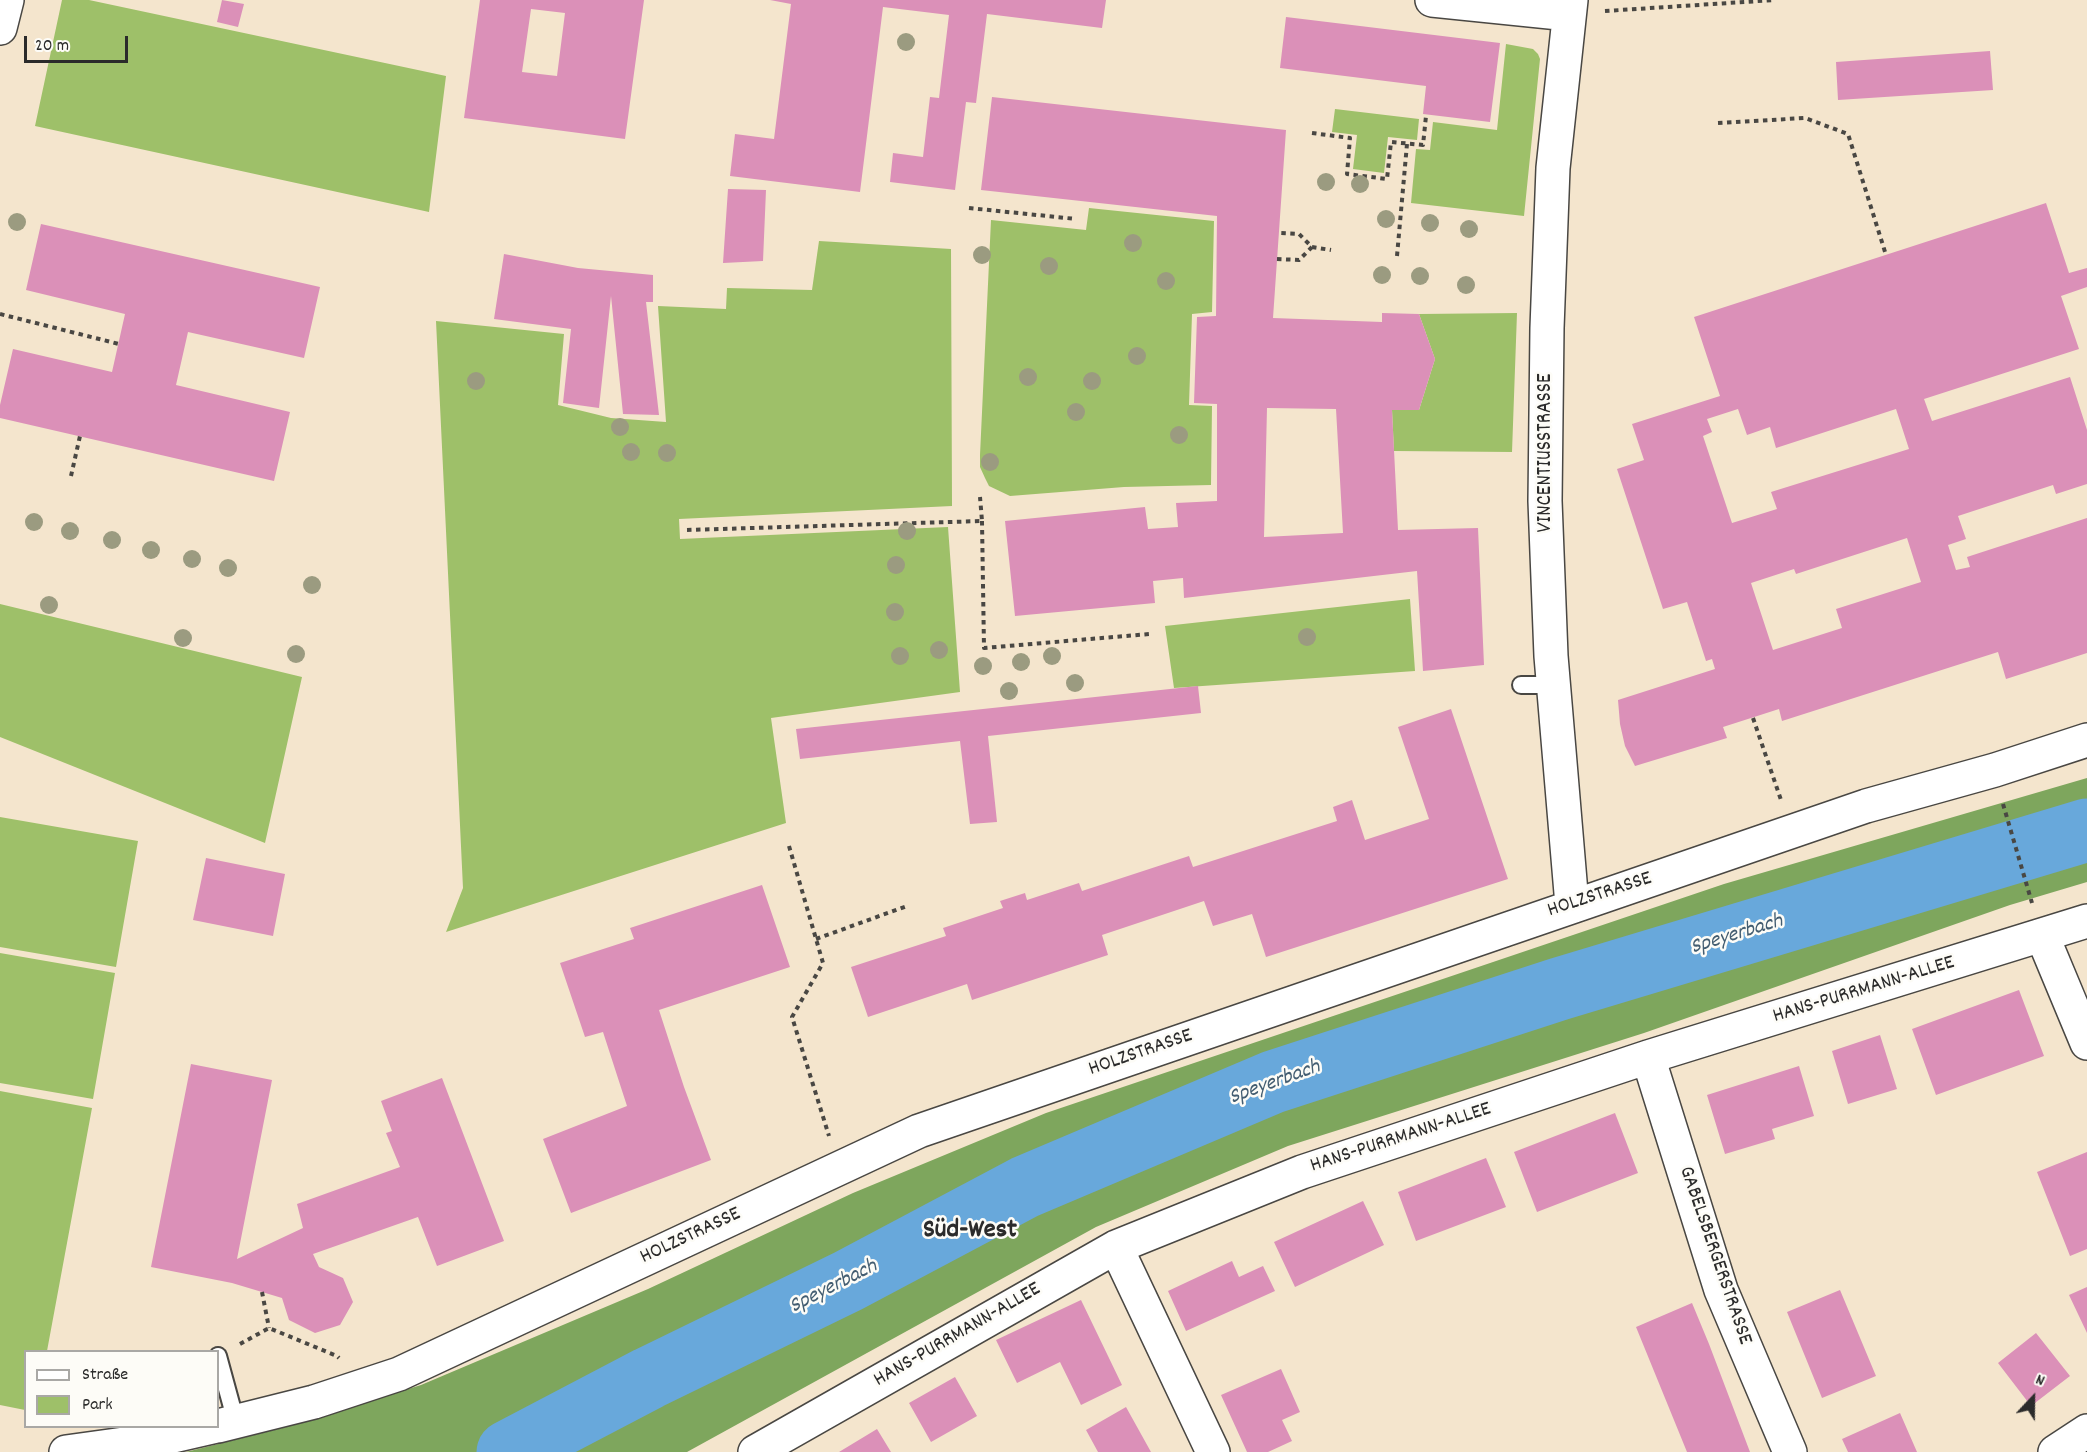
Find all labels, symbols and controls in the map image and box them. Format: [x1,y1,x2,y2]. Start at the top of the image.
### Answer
scale bar [27,24,130,62]
text: 20 m [35,34,69,59]
street label: VINCENTIUSSTRASSE [1534,374,1560,532]
street label: HOLZSTRASSE [1545,867,1655,925]
water label: Speyerbach [1688,909,1786,963]
street label: HANS-PURRMANN-ALLEE [1770,951,1958,1031]
street label: HOLZSTRASSE [1086,1024,1196,1084]
water label: Speyerbach [1226,1055,1324,1113]
street label: HANS-PURRMANN-ALLEE [1307,1098,1495,1180]
street label: GABELSBERGERSTRASSE [1672,1164,1756,1348]
street label: HOLZSTRASSE [637,1203,745,1271]
district label: Süd-West [923,1216,1017,1248]
water label: Speyerbach [786,1255,882,1321]
street label: HANS-PURRMANN-ALLEE [870,1278,1046,1394]
legend [24,1350,219,1428]
text: Straße [82,1363,128,1388]
north arrow [2003,1368,2063,1428]
text: N [2032,1369,2048,1393]
text: Park [82,1393,113,1418]

